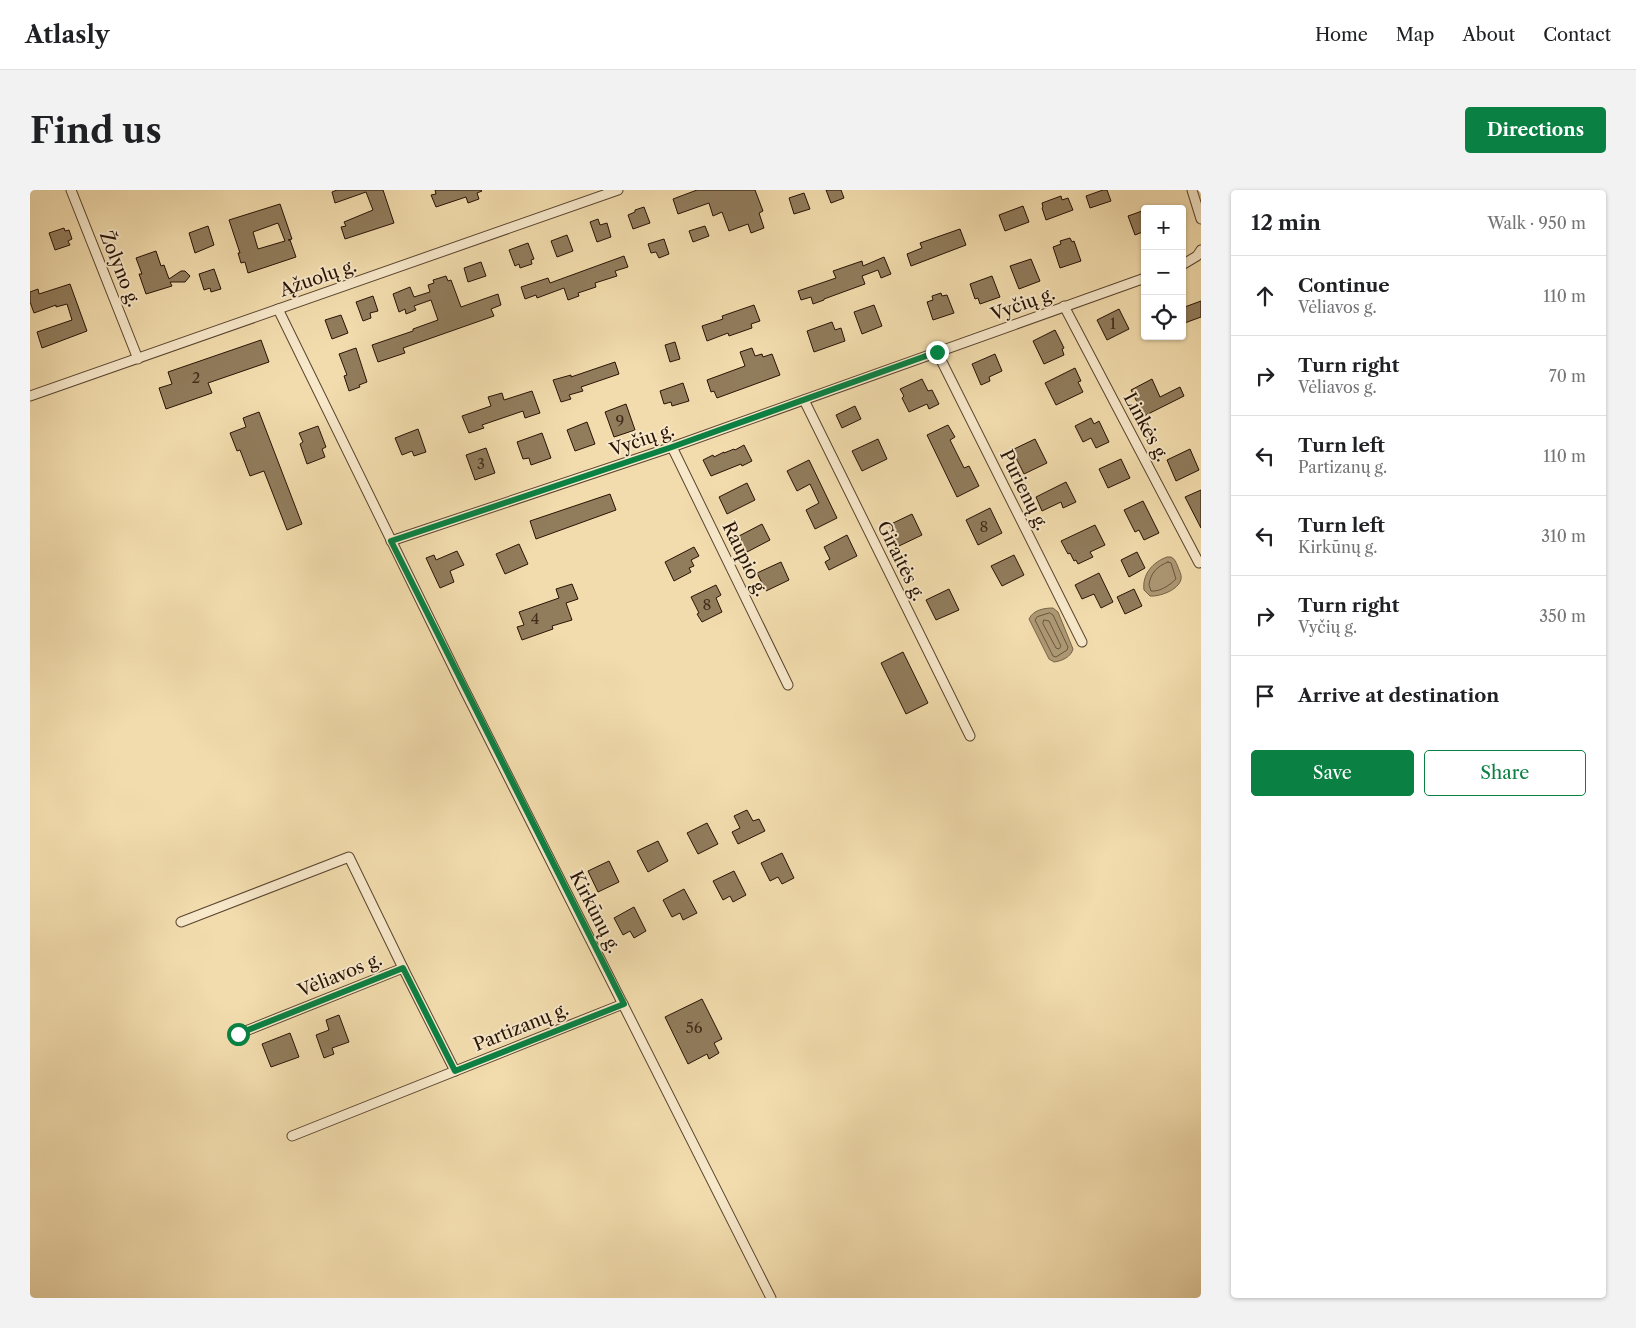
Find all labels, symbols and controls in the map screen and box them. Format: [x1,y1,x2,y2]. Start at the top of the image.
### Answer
text: Atlasly [25,20,109,49]
text: Home [1315,24,1368,46]
text: Map [1396,24,1434,46]
text: About [1462,24,1515,46]
text: Contact [1543,24,1611,46]
button: Directions [1465,107,1606,153]
text: Find us [30,109,162,152]
map controls [1141,205,1186,340]
button: + [1141,205,1186,250]
text: 12 min [1251,210,1321,235]
text: Walk · 950 m [1487,213,1586,233]
street label: Žolyno g. [95,227,147,310]
button: − [1141,250,1186,295]
street label: Ąžuolų g. [276,255,359,302]
text: Continue [1298,274,1390,297]
street label: Vyčių g. [987,282,1058,326]
icon: ahead [1251,282,1279,310]
text: 110 m [1543,286,1586,306]
button: locate [1141,295,1186,340]
text: Vėliavos g. [1298,297,1377,317]
house number: 1 [1110,314,1117,333]
route end [926,341,949,364]
text: Turn right [1298,354,1399,377]
icon: right [1251,362,1279,390]
text: 70 m [1549,366,1586,386]
house number: 2 [192,368,200,387]
text: Vėliavos g. [1298,377,1377,397]
street label: Linkės g. [1119,389,1173,465]
house number: 9 [616,411,624,430]
street label: Vyčių g. [606,419,677,462]
text: Turn left [1298,434,1385,457]
icon: left [1251,442,1279,470]
street label: Purienų g. [995,446,1053,534]
text: 110 m [1543,446,1586,466]
house number: 3 [477,454,485,473]
text: Partizanų g. [1298,457,1387,477]
text: Turn left [1298,514,1385,537]
house number: 8 [980,517,989,536]
street label: Raupio g. [717,518,773,600]
street label: Giraitės g. [872,518,930,604]
icon: left [1251,522,1279,550]
text: 310 m [1541,526,1586,546]
text: Kirkūnų g. [1298,537,1377,557]
text: Turn right [1298,594,1399,617]
house number: 8 [703,595,712,614]
icon: right [1251,602,1279,630]
text: 350 m [1539,606,1586,626]
house number: 4 [531,609,539,628]
text: Vyčių g. [1298,617,1357,637]
icon: arrive [1251,682,1279,710]
text: Arrive at destination [1298,684,1499,707]
button: Save [1251,750,1414,796]
button: Share [1424,750,1586,796]
street label: Kirkūnų g. [565,867,625,957]
street label: Vėliavos g. [294,948,385,1002]
street label: Partizanų g. [470,998,572,1056]
house number: 56 [686,1018,703,1037]
route start [227,1023,250,1046]

